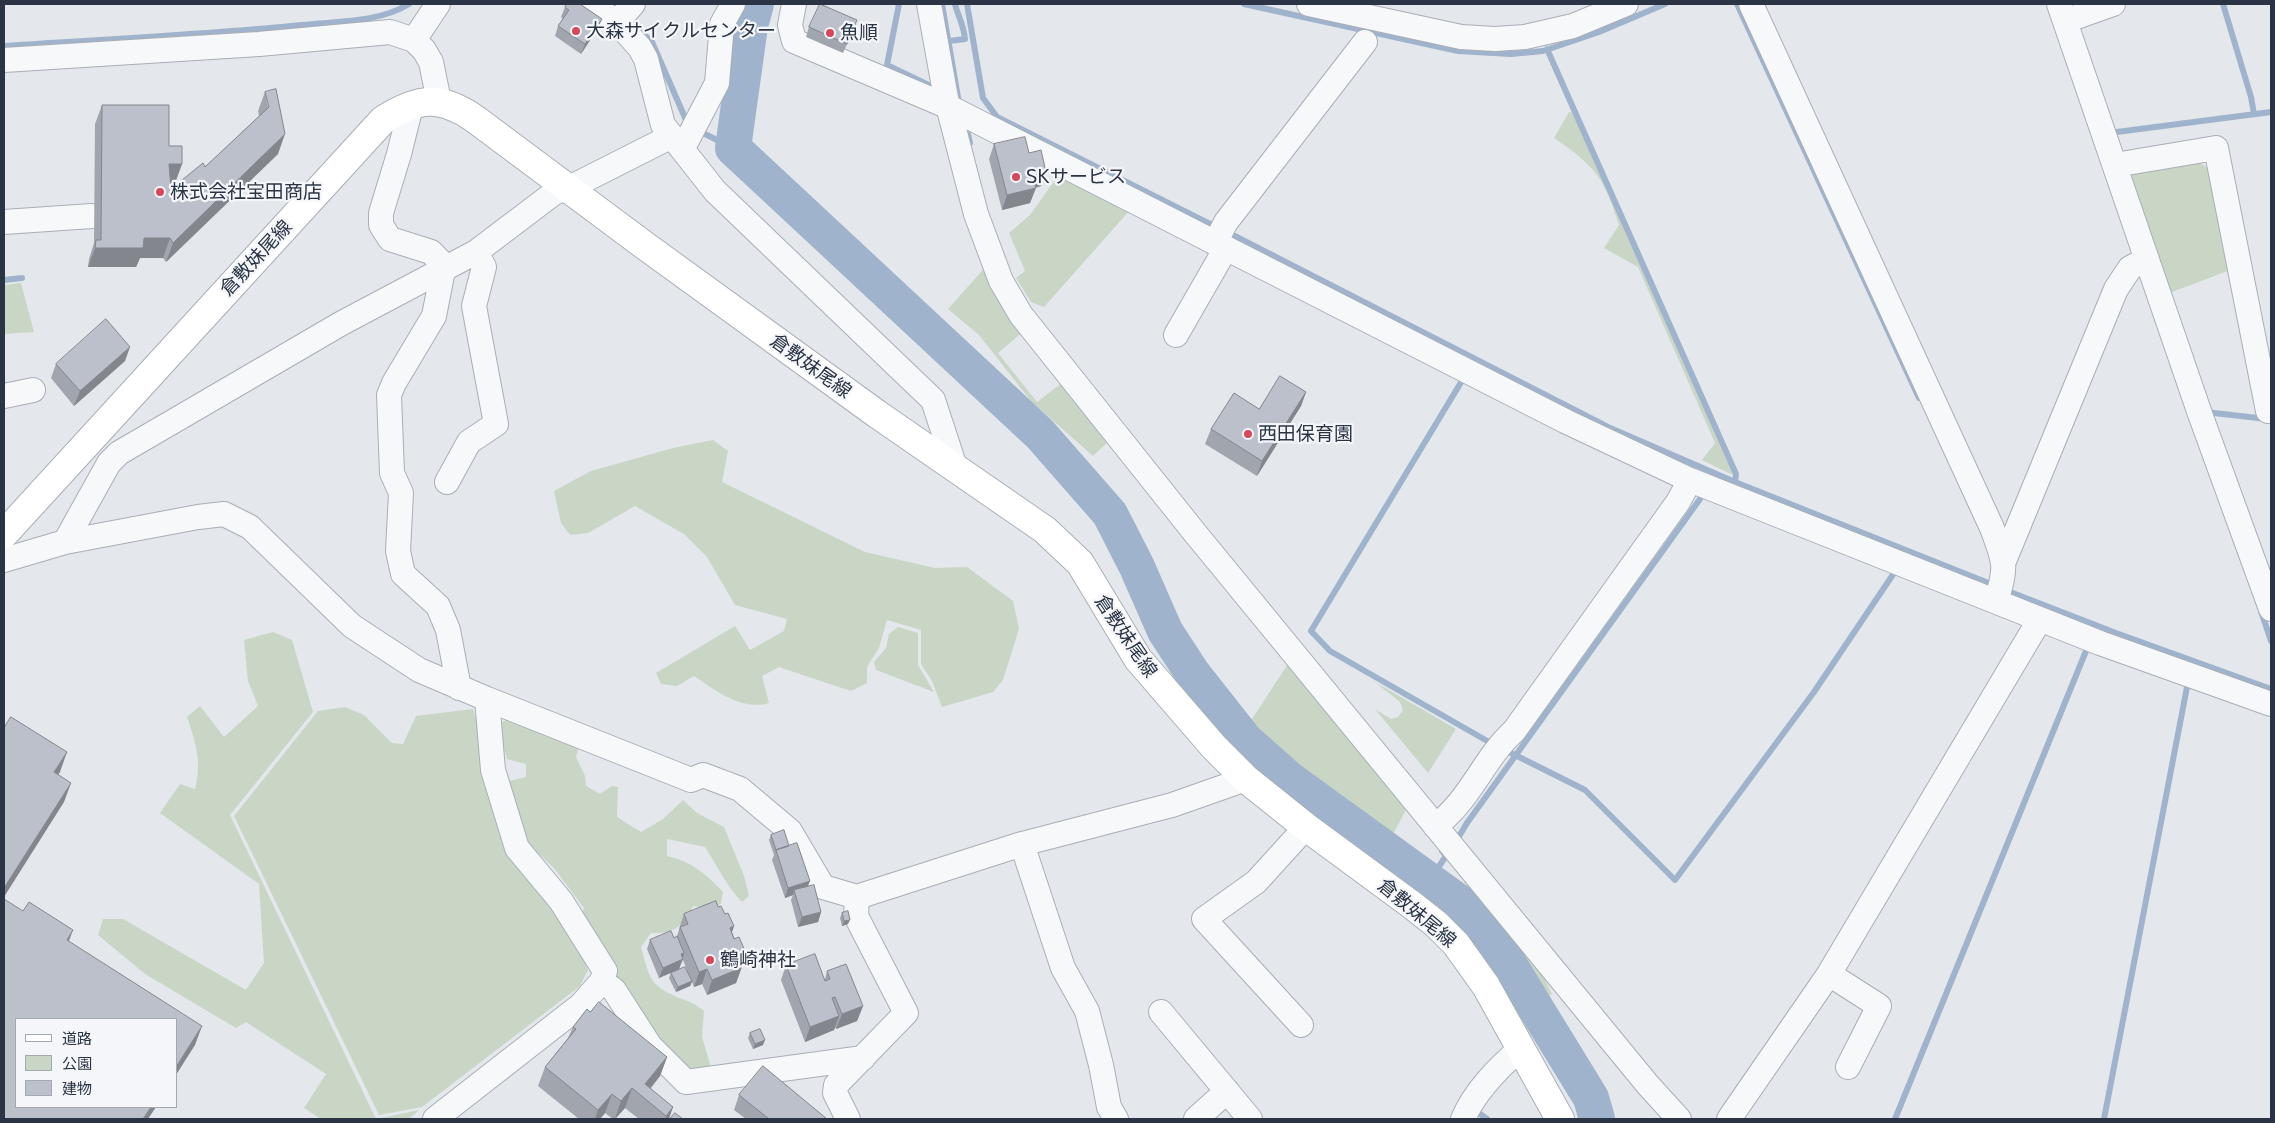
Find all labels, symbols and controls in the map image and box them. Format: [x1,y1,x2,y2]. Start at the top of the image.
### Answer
place label: 大森サイクルセンター [586,20,776,42]
place label: 魚順 [840,22,878,44]
marker: 大森サイクルセンター [570,25,582,37]
marker: 魚順 [824,27,836,39]
place label: SKサービス [1026,166,1126,188]
marker: SKサービス [1010,171,1022,183]
place label: 株式会社宝田商店 [170,181,322,203]
marker: 株式会社宝田商店 [154,186,166,198]
street label: 倉敷妹尾線 [215,215,297,301]
street label: 倉敷妹尾線 [766,329,856,403]
place label: 西田保育園 [1258,423,1353,445]
marker: 西田保育園 [1242,428,1254,440]
street label: 倉敷妹尾線 [1090,590,1162,682]
street label: 倉敷妹尾線 [1373,874,1461,952]
place label: 鶴崎神社 [720,949,796,971]
marker: 鶴崎神社 [704,954,716,966]
legend [15,1018,178,1108]
text: 道路 [62,1029,92,1047]
text: 公園 [62,1054,92,1072]
text: 建物 [62,1079,92,1097]

